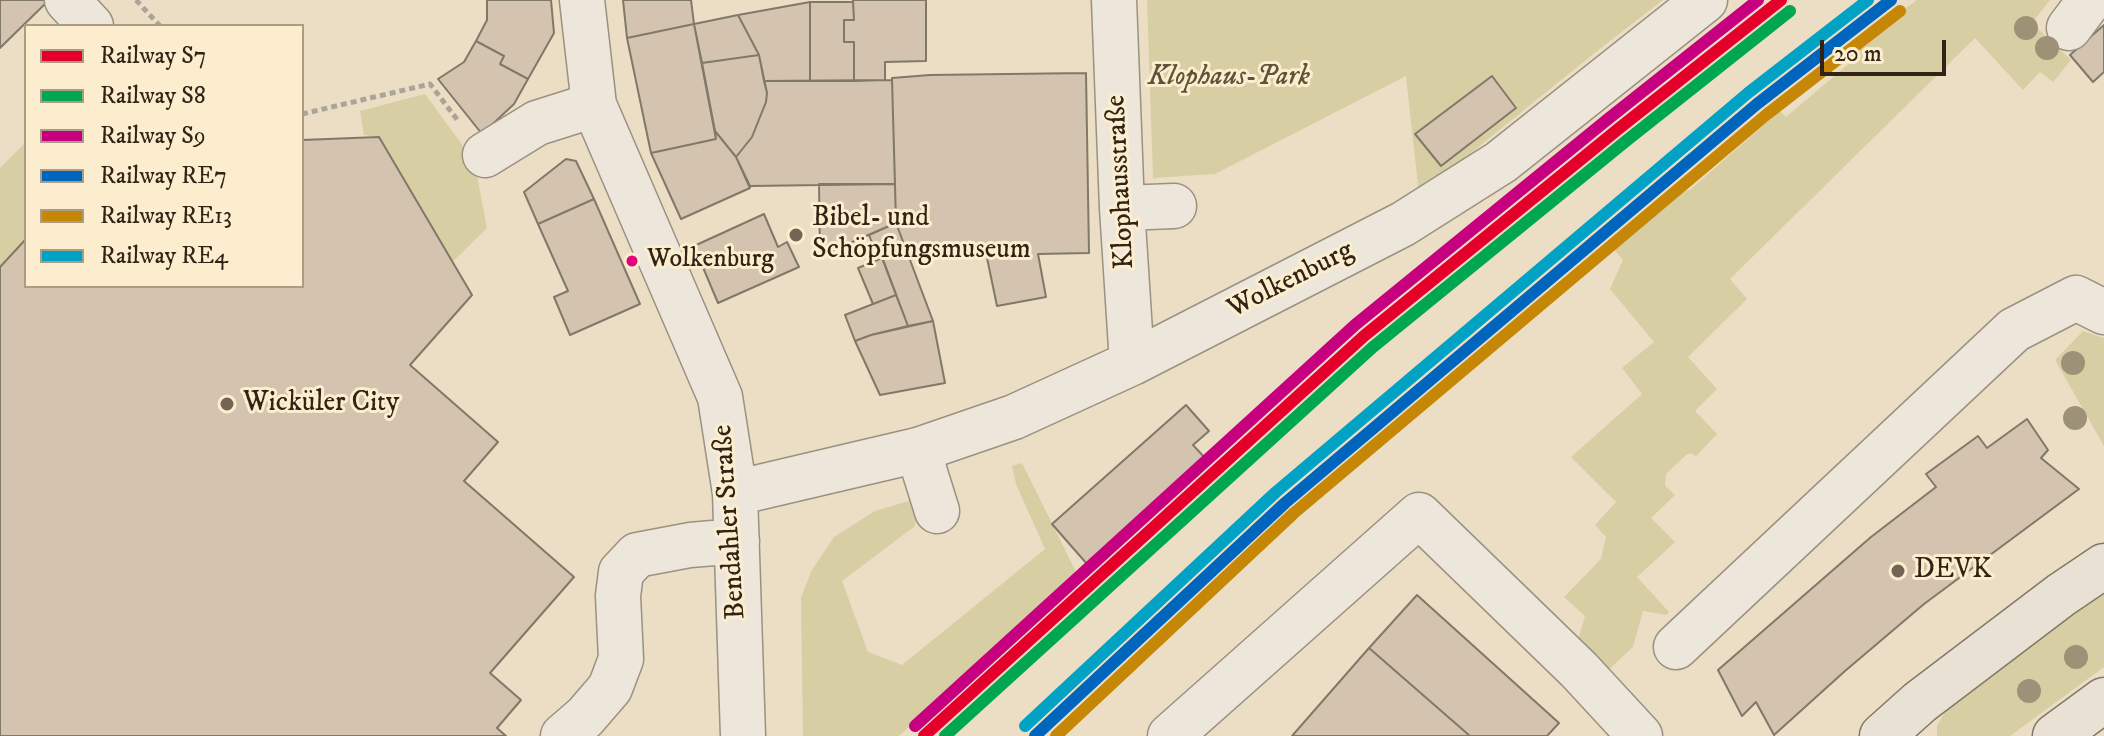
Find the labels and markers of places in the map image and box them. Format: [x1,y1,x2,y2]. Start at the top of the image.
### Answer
place label: Bibel- und Schöpfungsmuseum [812,202,1031,268]
marker: Bibel- und Schöpfungsmuseum [787,226,805,244]
place label: Wolkenburg [647,245,774,277]
marker: Wolkenburg [624,253,640,269]
place label: Wicküler City [243,387,399,421]
marker: Wicküler City [218,395,236,413]
place label: DEVK [1914,554,1992,588]
marker: DEVK [1889,562,1907,580]

